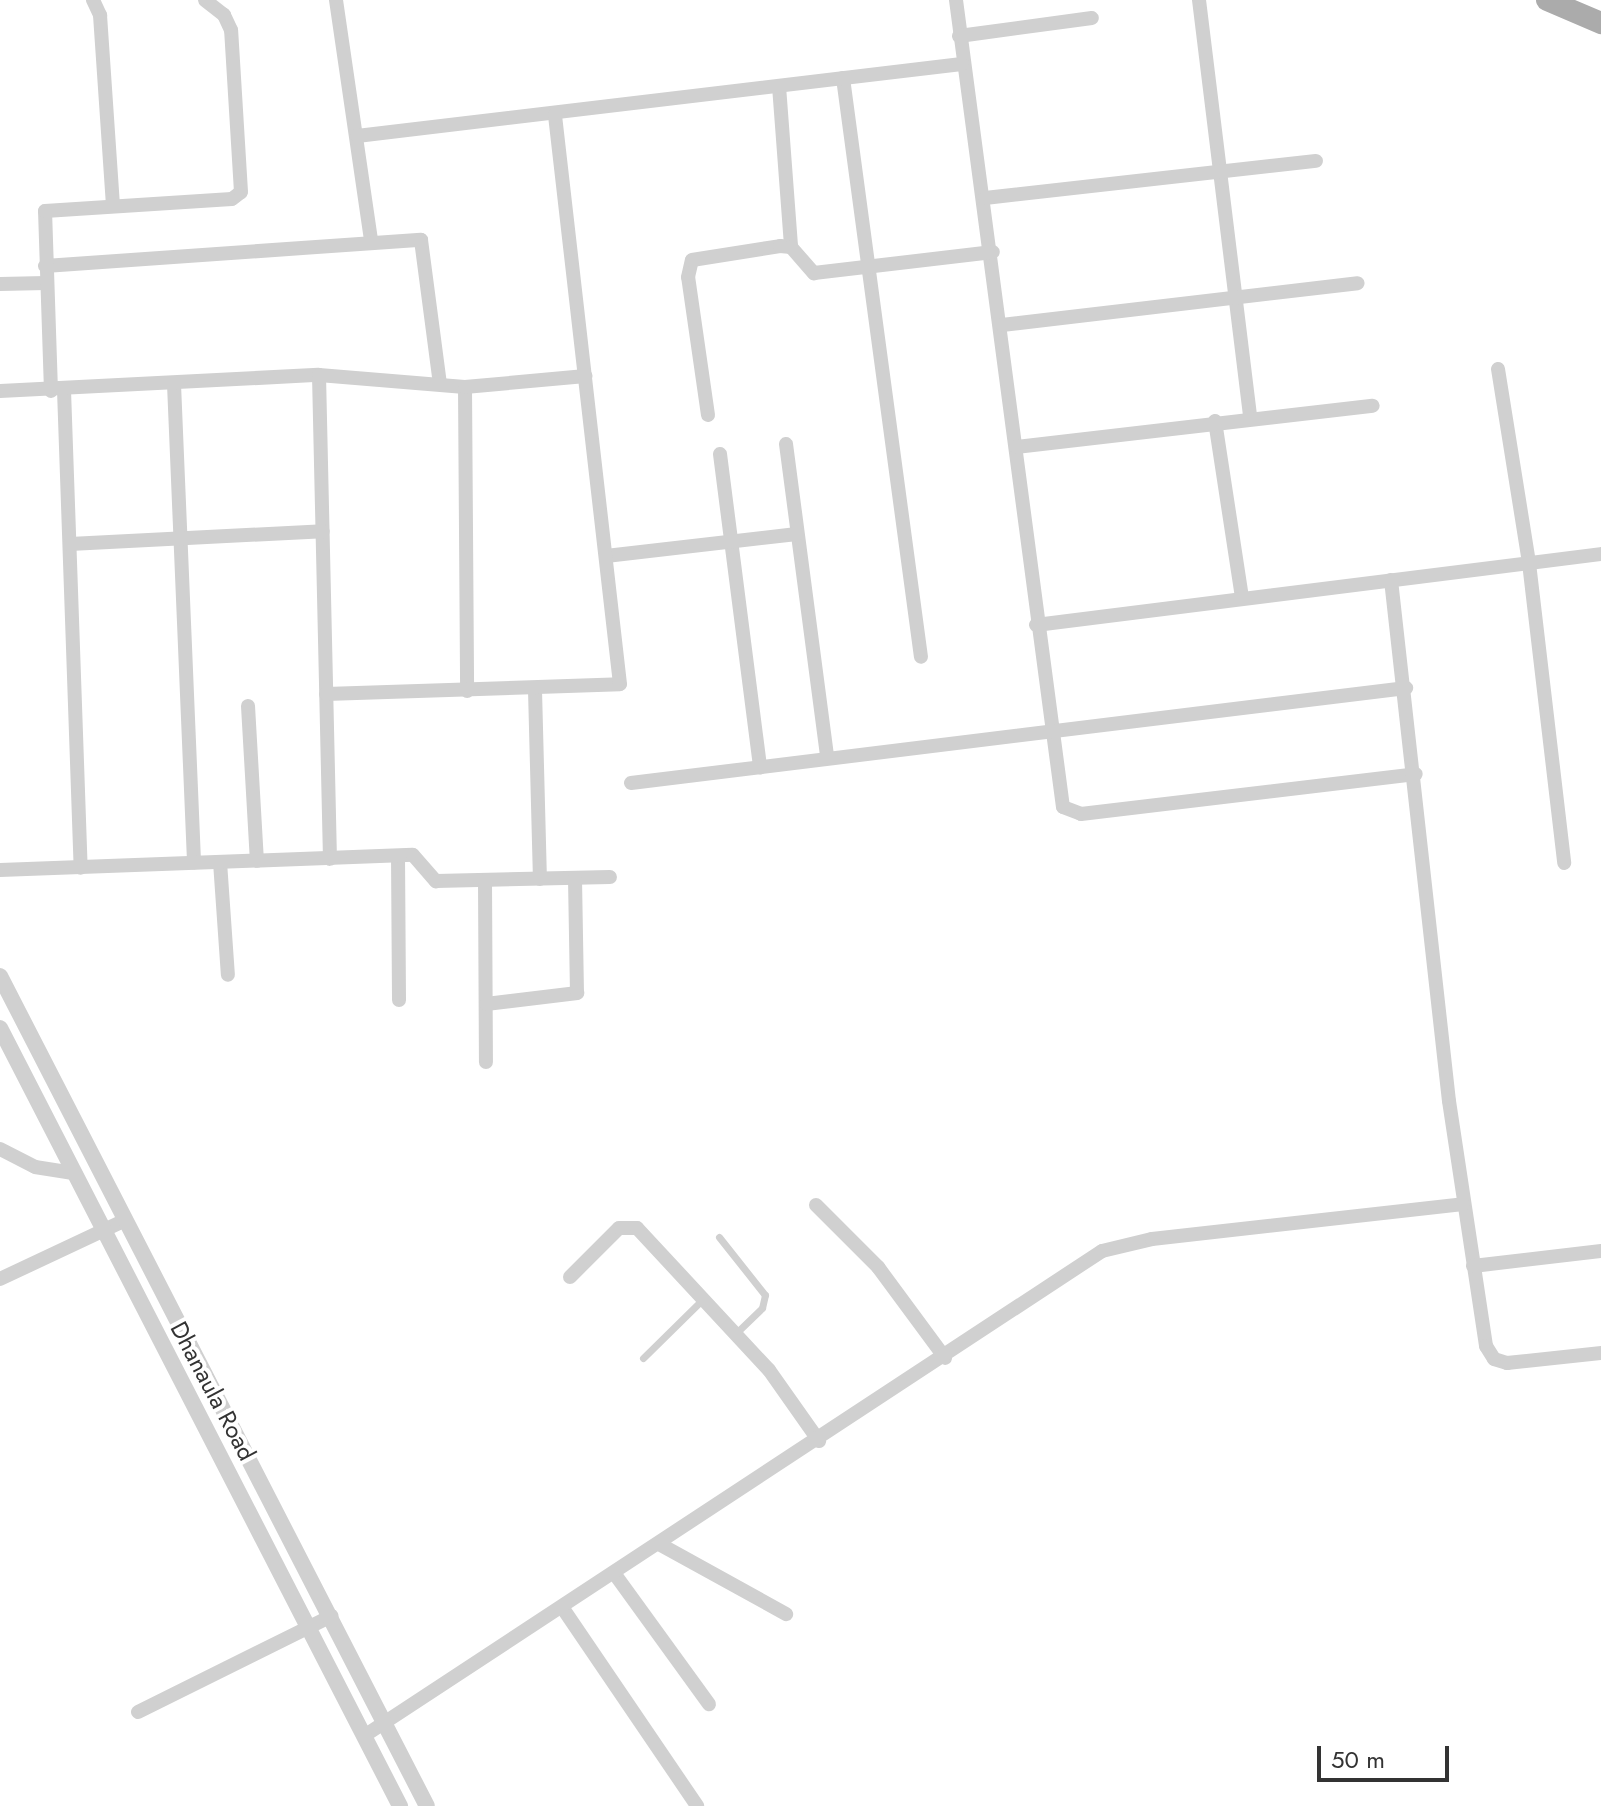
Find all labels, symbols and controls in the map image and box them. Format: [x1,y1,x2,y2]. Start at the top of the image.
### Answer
street label: Dhanaula Road [164,1317,262,1465]
scale bar [1321,1730,1453,1780]
text: 50 m [1331,1742,1385,1777]

